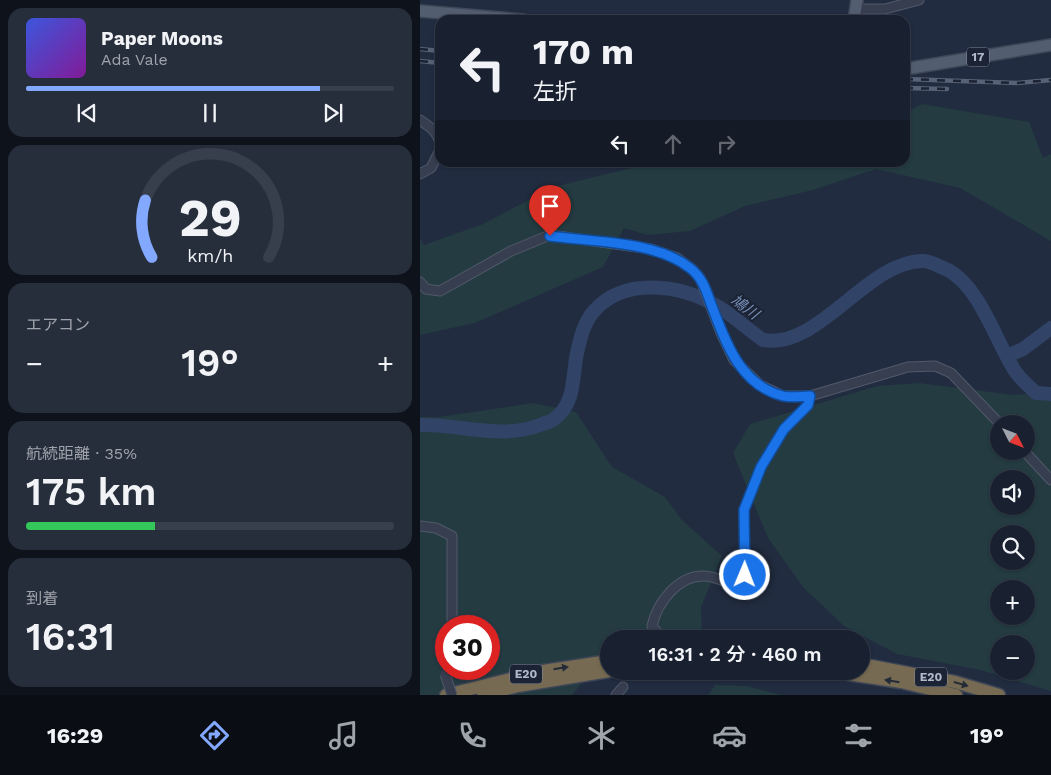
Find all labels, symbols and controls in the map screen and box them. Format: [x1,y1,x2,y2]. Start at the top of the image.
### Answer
text: Paper Moons [101,27,223,50]
text: 170 m [533,31,634,73]
icon: left [450,35,515,100]
road number: 17 [967,48,989,66]
text: Ada Vale [101,50,168,69]
text: 左折 [533,79,577,104]
icon: previous [73,99,101,127]
icon: pause [196,99,224,127]
icon: next [319,99,347,127]
icon: left [606,130,634,158]
icon: ahead [659,130,687,158]
icon: right [712,130,740,158]
pin [529,185,571,236]
text: 29 [178,188,242,249]
icon: arrive [536,192,564,220]
text: km/h [187,245,233,266]
water label: 鳩川 [728,291,764,324]
text: エアコン [26,315,90,334]
text: 19° [181,341,239,385]
text: − [26,347,43,380]
text: + [377,347,394,380]
north arrow [990,415,1035,460]
map controls [990,415,1035,680]
text: 航続距離 · 35% [26,444,137,463]
text: 175 km [26,470,157,514]
button: sound [990,470,1035,515]
button: search [990,525,1035,570]
position arrow [718,548,770,600]
button: + [990,580,1035,625]
text: 到着 [26,589,58,608]
text: 16:31 [26,615,115,659]
speed limit sign: 30 [435,615,500,680]
button: − [990,635,1035,680]
text: 16:31 · 2 分 · 460 m [649,643,821,666]
one-way arrow [553,663,569,671]
road number: E20 [510,664,542,684]
road number: E20 [915,668,947,686]
one-way arrow [883,676,899,684]
one-way arrow [953,680,968,688]
icon: directions [197,718,232,753]
icon: music [326,718,361,753]
icon: phone [455,718,490,753]
icon: climate [584,718,619,753]
icon: car [712,718,747,753]
icon: filters [841,718,876,753]
text: 16:29 [47,723,103,748]
text: 19° [970,723,1004,748]

